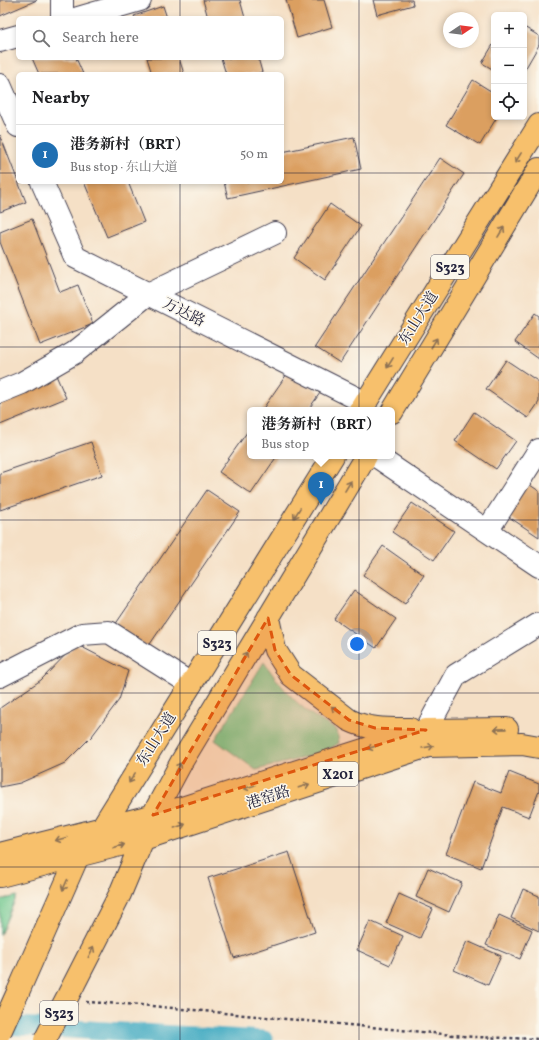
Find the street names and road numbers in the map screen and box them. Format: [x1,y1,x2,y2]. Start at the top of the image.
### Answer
road number: S323 [431,255,469,279]
street label: 东山大道 [394,288,444,350]
street label: 万达路 [158,294,208,333]
road number: S323 [198,631,236,655]
street label: 东山大道 [132,709,182,771]
road number: X201 [318,762,358,786]
street label: 港窑路 [244,781,293,815]
road number: S323 [40,1001,78,1025]

